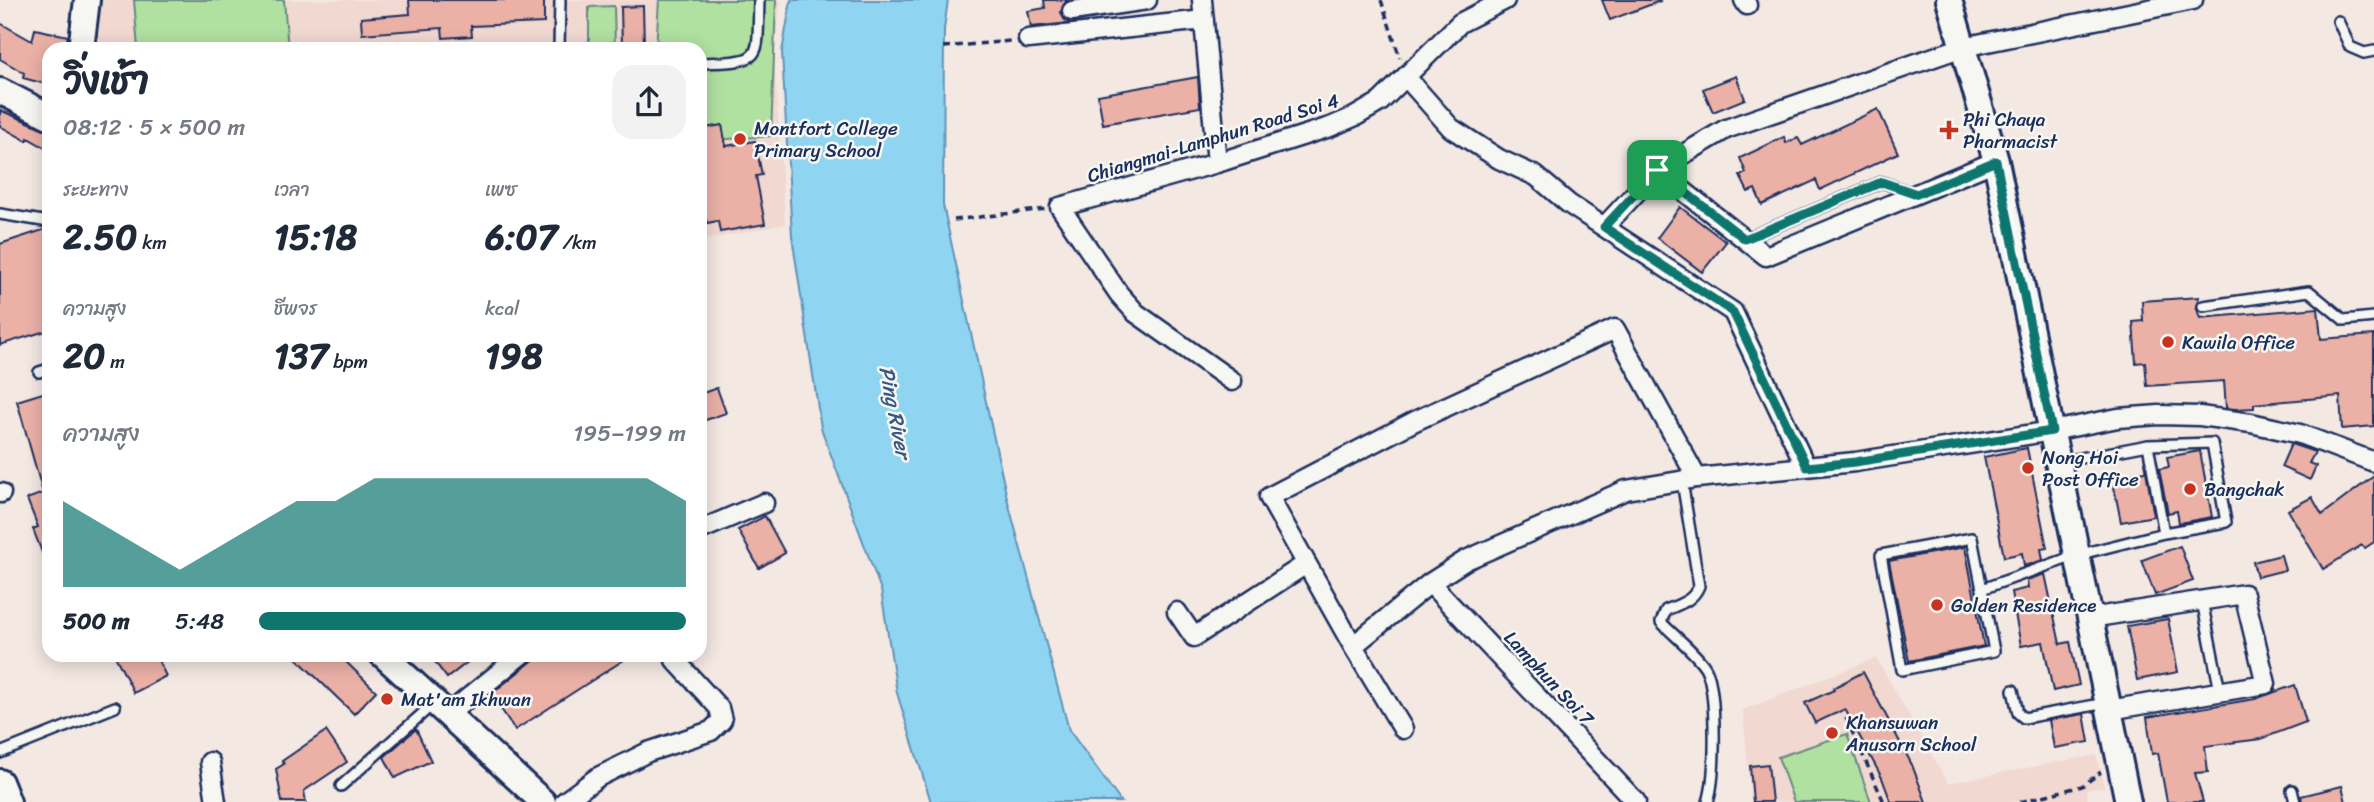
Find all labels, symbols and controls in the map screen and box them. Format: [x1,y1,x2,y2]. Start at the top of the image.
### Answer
text: วิ่งเช้า [63,47,149,114]
button: share [612,65,686,139]
street label: Chiangmai-Lamphun Road Soi 4 [1083,84,1343,192]
place label: Phi Chaya Pharmacist [1963,103,2058,158]
text: 08:12 · 5 × 500 m [63,107,245,148]
place label: Montfort College Primary School [754,112,898,167]
marker: Phi Chaya Pharmacist [1941,122,1957,138]
marker: Montfort College Primary School [732,131,748,147]
pin [1627,140,1687,200]
icon: arrive [1638,151,1676,189]
text: ระยะทาง [63,173,128,206]
text: เวลา [274,173,310,206]
text: เพซ [485,173,516,206]
text: 2.50 [63,206,137,268]
text: 15:18 [274,206,357,268]
text: 6:07 [485,206,558,268]
text: km [137,226,167,259]
text: /km [558,226,597,259]
text: ความสูง [63,292,126,325]
text: ชีพจร [274,292,317,325]
text: kcal [485,292,520,325]
text: 20 [63,325,105,387]
text: 137 [274,325,328,387]
text: 198 [485,325,543,387]
place label: Kawila Office [2182,326,2295,359]
marker: Kawila Office [2160,334,2176,350]
text: m [105,345,125,378]
text: bpm [328,345,368,378]
water label: Ping River [867,363,923,466]
text: ความสูง [63,413,139,454]
text: 195–199 m [573,413,686,454]
place label: Nong Hoi Post Office [2042,441,2139,496]
marker: Nong Hoi Post Office [2020,460,2036,476]
place label: Bangchak [2204,473,2284,506]
marker: Bangchak [2182,481,2198,497]
place label: Golden Residence [1951,589,2096,622]
marker: Golden Residence [1929,597,1945,613]
text: 500 m [63,601,130,642]
text: 5:48 [175,601,224,642]
street label: Lamphun Soi 7 [1496,623,1603,734]
place label: Mat'am Ikhwan [401,683,531,716]
marker: Mat'am Ikhwan [379,691,395,707]
place label: Khansuwan Anusorn School [1845,706,1977,761]
marker: Khansuwan Anusorn School [1824,725,1840,741]

